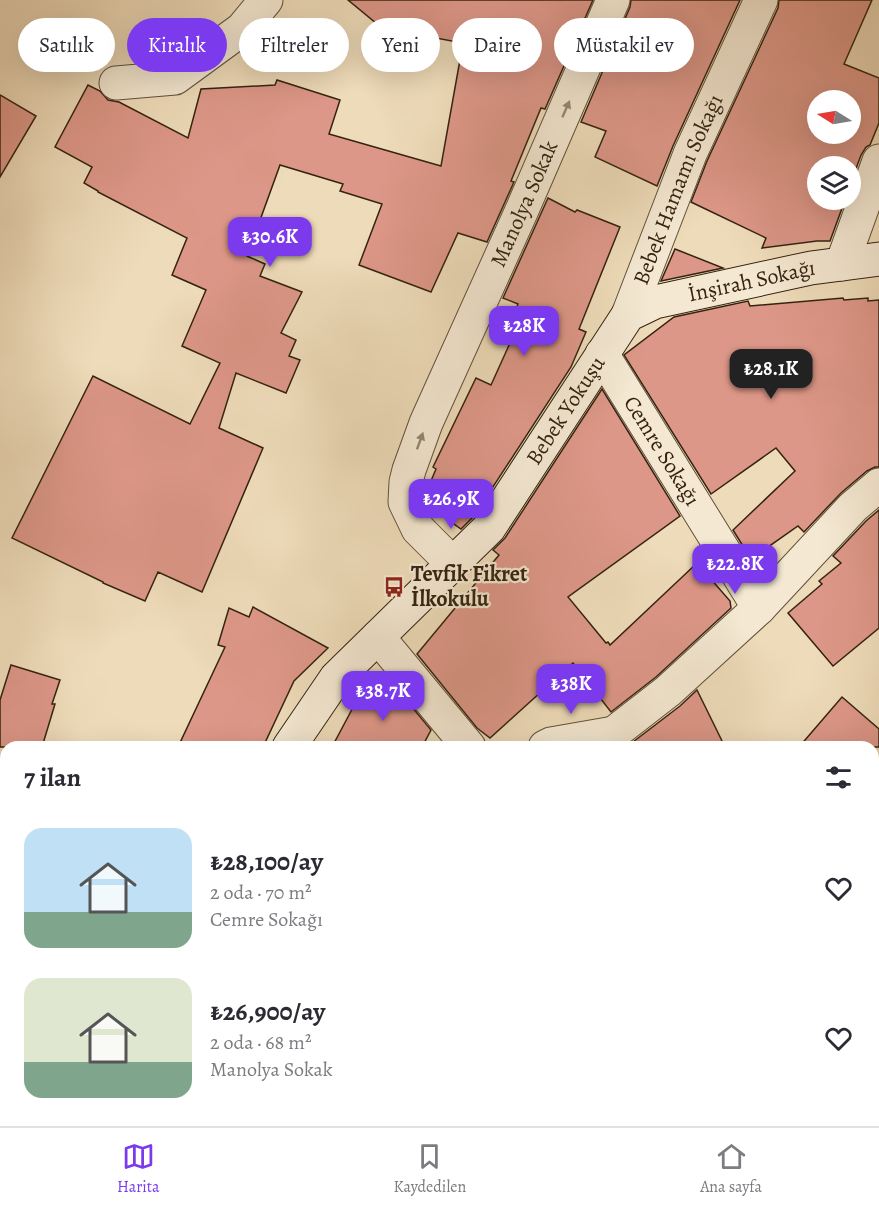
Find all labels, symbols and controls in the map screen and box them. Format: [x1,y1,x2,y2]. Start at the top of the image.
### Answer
chip: Satılık [18,18,115,72]
chip: Kiralık [127,18,227,72]
chip: Filtreler [239,18,349,72]
chip: Yeni [361,18,440,72]
chip: Daire [452,18,542,72]
chip: Müstakil ev [554,18,694,72]
street label: Bebek Hamamı Sokağı [626,90,730,289]
north arrow [807,90,861,144]
map controls [807,90,861,210]
one-way arrow [561,99,571,117]
street label: Manolya Sokak [483,136,565,272]
button: layers [807,156,861,210]
pin: ₺30.6K [221,217,319,268]
text: ₺30.6K [242,223,298,250]
street label: İnşirah Sokağı [685,253,817,309]
pin: ₺28K [488,306,560,357]
text: ₺28K [503,312,545,339]
pin: ₺28.1K [722,349,820,400]
street label: Bebek Yokuşu [519,350,612,471]
text: ₺28.1K [744,355,798,382]
street label: Cemre Sokağı [617,390,707,512]
one-way arrow [415,432,425,450]
pin: ₺26.9K [402,479,500,530]
text: ₺26.9K [423,485,479,512]
pin: ₺22.8K [686,544,784,595]
text: ₺22.8K [706,550,764,577]
place label: Tevfik Fikret İlkokulu [411,559,528,614]
bus stop icon: Tevfik Fikret İlkokulu [382,575,406,599]
pin: ₺38K [535,664,607,715]
text: ₺38K [550,670,592,697]
pin: ₺38.7K [334,671,432,722]
text: ₺38.7K [355,677,411,704]
text: 7 ilan [24,760,81,795]
icon: filters [822,761,855,794]
text: ₺28,100/ay [210,844,323,879]
icon: home [72,852,144,924]
icon: heart [822,872,855,905]
text: 2 oda · 70 m² [210,879,312,906]
text: Cemre Sokağı [210,906,323,933]
text: ₺26,900/ay [210,994,325,1029]
icon: home [72,1002,144,1074]
icon: heart [822,1022,855,1055]
text: 2 oda · 68 m² [210,1029,311,1056]
text: Manolya Sokak [210,1056,333,1083]
tab: Harita [117,1140,160,1198]
tab: Kaydedilen [394,1140,466,1198]
tab: Ana sayfa [700,1140,762,1198]

